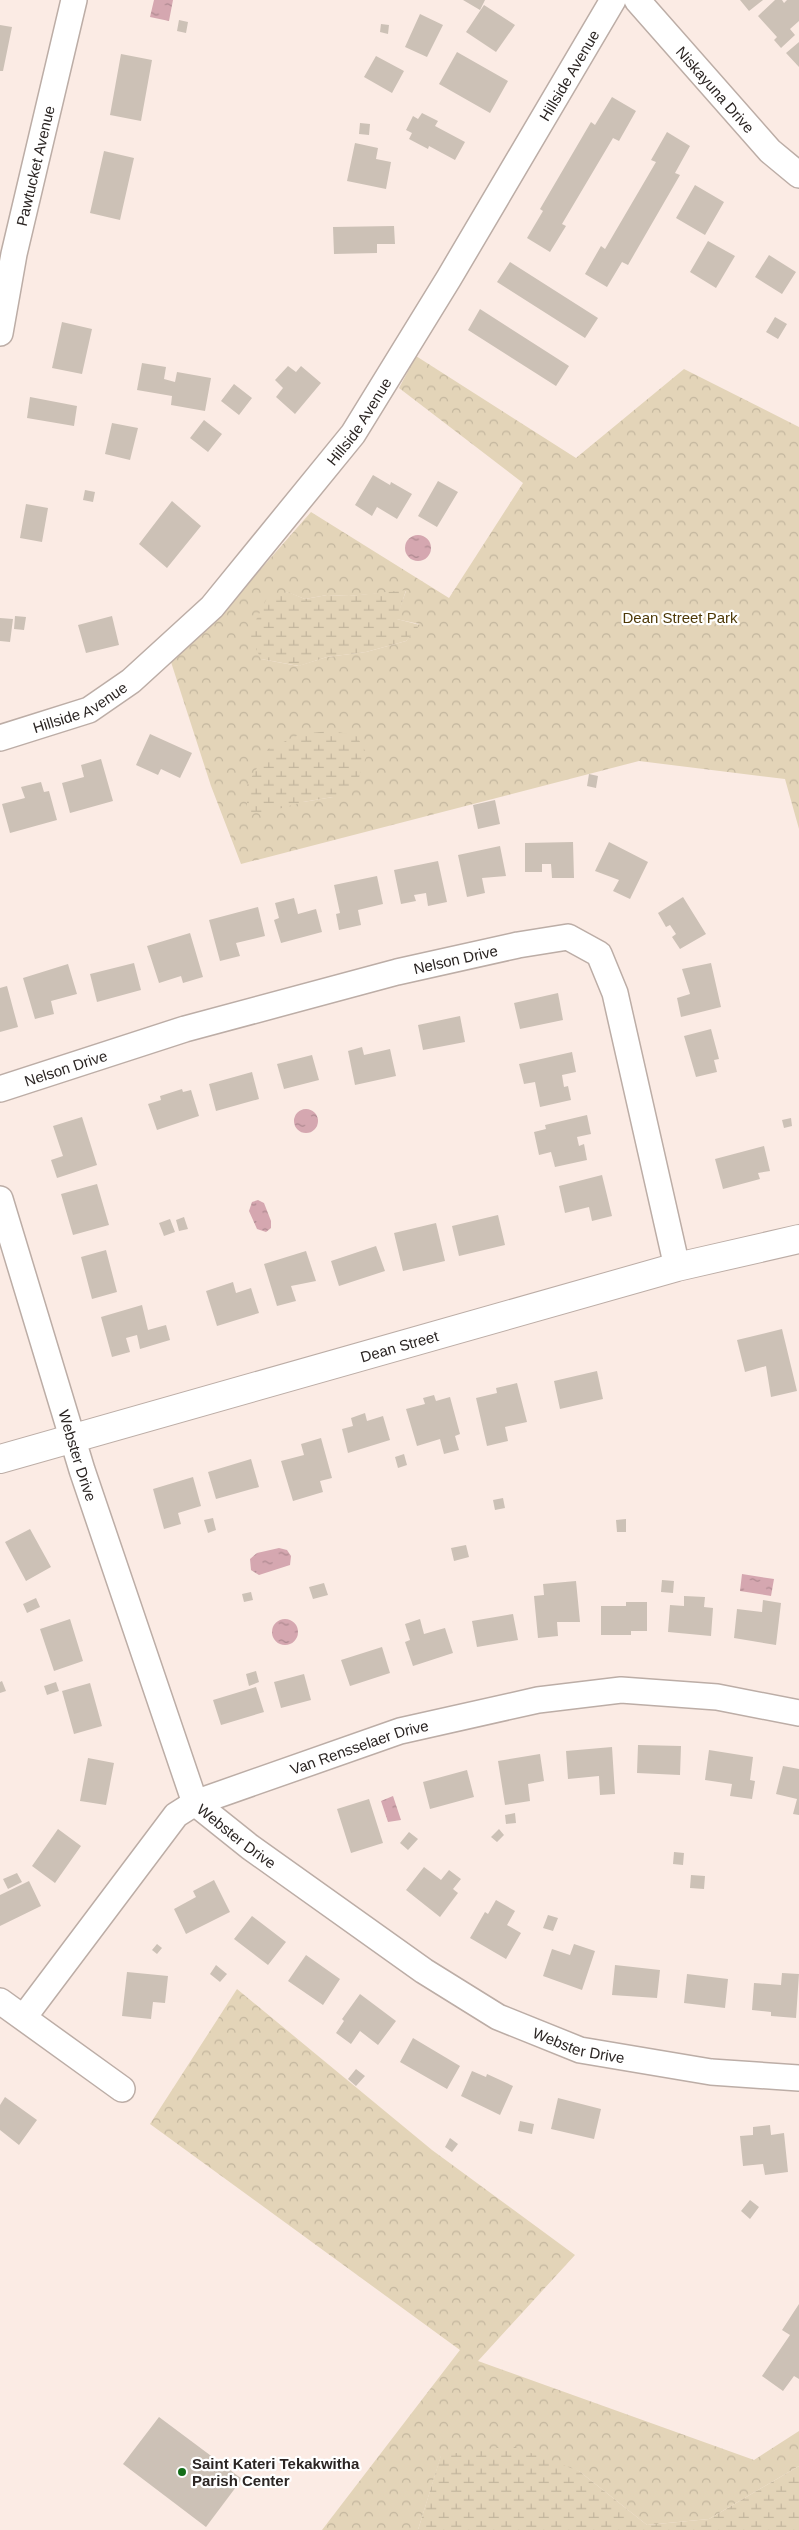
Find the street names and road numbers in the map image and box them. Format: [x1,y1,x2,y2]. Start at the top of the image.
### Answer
street label: Hillside Avenue [535,27,602,123]
street label: Niskayuna Drive [673,43,758,136]
street label: Pawtucket Avenue [12,104,57,228]
street label: Hillside Avenue [323,374,394,468]
street label: Hillside Avenue [31,678,130,736]
street label: Nelson Drive [412,941,499,977]
street label: Nelson Drive [22,1046,109,1089]
street label: Dean Street [358,1326,441,1365]
street label: Webster Drive [56,1408,100,1503]
street label: Van Rensselaer Drive [288,1716,430,1777]
street label: Webster Drive [194,1800,280,1871]
street label: Webster Drive [531,2024,626,2066]

